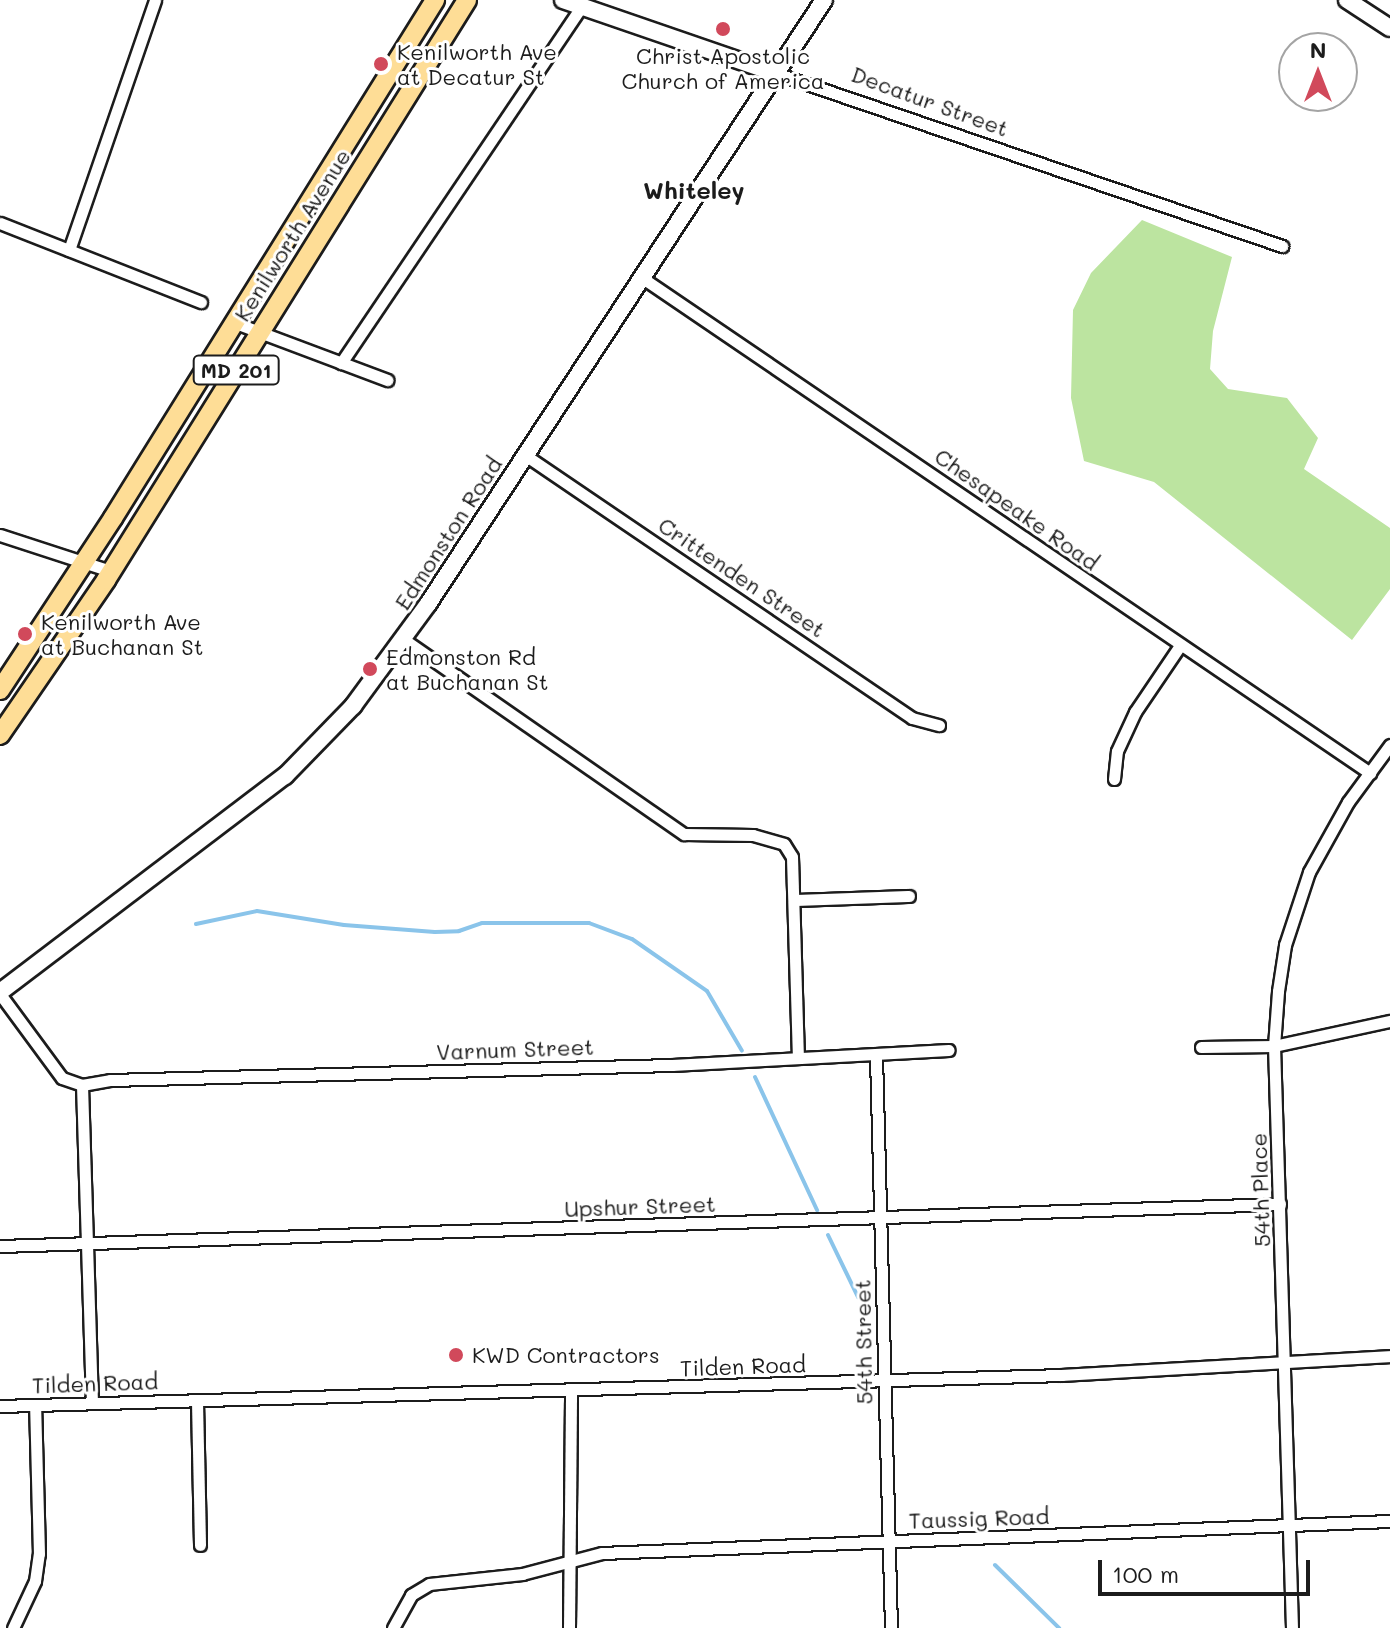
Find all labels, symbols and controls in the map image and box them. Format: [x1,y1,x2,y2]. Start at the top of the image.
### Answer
marker: Christ Apostolic Church of America [714,20,732,38]
north arrow [1278,32,1358,112]
text: N [1310,35,1326,64]
place label: Kenilworth Ave at Decatur St [397,38,557,90]
place label: Christ Apostolic Church of America [621,42,825,94]
marker: Kenilworth Ave at Decatur St [372,55,390,73]
street label: Decatur Street [848,60,1012,142]
street label: Kenilworth Avenue [228,144,356,326]
district label: Whiteley [643,176,745,204]
road number: MD 201 [192,354,280,386]
street label: Chesapeake Road [930,443,1104,575]
street label: Edmonston Road [389,452,507,614]
street label: Crittenden Street [654,511,830,643]
place label: Kenilworth Ave at Buchanan St [41,608,203,660]
marker: Kenilworth Ave at Buchanan St [16,625,34,643]
place label: Edmonston Rd at Buchanan St [386,643,548,694]
marker: Edmonston Rd at Buchanan St [361,660,379,678]
street label: Varnum Street [436,1033,594,1065]
street label: 54th Place [1245,1133,1275,1247]
street label: Upshur Street [564,1190,716,1222]
street label: 54th Street [849,1279,877,1405]
place label: KWD Contractors [472,1342,660,1368]
marker: KWD Contractors [447,1346,465,1364]
street label: Tilden Road [680,1351,806,1381]
street label: Tilden Road [32,1368,158,1398]
street label: Taussig Road [908,1502,1050,1534]
scale bar [1102,1544,1314,1594]
text: 100 m [1112,1558,1179,1589]

